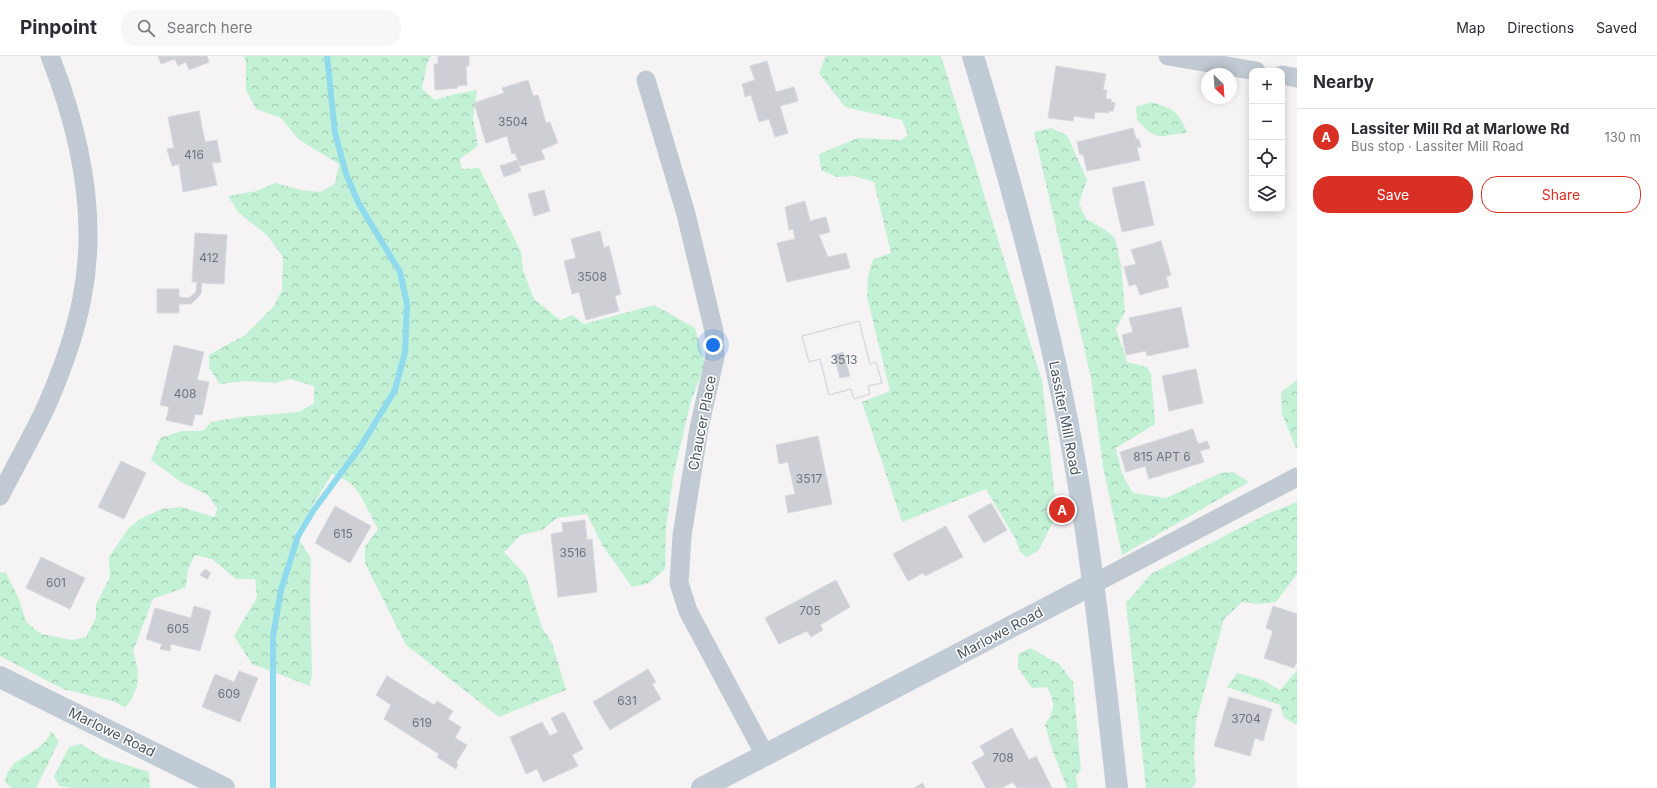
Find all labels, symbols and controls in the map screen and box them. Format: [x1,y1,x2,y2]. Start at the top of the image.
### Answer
search box [121,10,401,46]
text: Pinpoint [20,16,97,39]
icon: search [135,17,157,39]
text: Search here [167,18,253,37]
text: Map [1456,19,1485,36]
text: Directions [1507,19,1574,36]
text: Saved [1596,19,1637,36]
north arrow [1201,68,1237,104]
map controls [1249,68,1285,212]
button: + [1249,68,1285,104]
text: Nearby [1313,72,1374,92]
button: − [1249,104,1285,140]
house number: 3504 [498,114,528,129]
text: Lassiter Mill Rd at Marlowe Rd [1351,119,1569,138]
text: A [1321,129,1331,145]
text: 130 m [1604,129,1641,145]
text: Bus stop · Lassiter Mill Road [1351,138,1524,154]
button: locate [1249,140,1285,176]
house number: 416 [184,147,204,162]
button: layers [1249,176,1285,212]
button: Save [1313,176,1473,213]
button: Share [1481,176,1641,213]
house number: 412 [199,250,219,265]
house number: 3508 [577,269,607,284]
your location [703,335,723,355]
house number: 3513 [831,352,858,367]
street label: Lassiter Mill Road [1046,359,1085,477]
street label: Chaucer Place [684,374,719,472]
house number: 408 [174,386,196,401]
house number: 815 APT 6 [1133,449,1191,464]
house number: 3517 [796,471,822,486]
pin: A [1049,495,1075,525]
house number: 615 [333,526,353,541]
house number: 3516 [559,545,587,560]
house number: 601 [46,575,66,590]
house number: 705 [799,603,821,618]
street label: Marlowe Road [954,603,1046,662]
house number: 605 [167,621,189,636]
house number: 609 [218,686,240,701]
house number: 631 [617,693,637,708]
street label: Marlowe Road [66,703,158,760]
house number: 3704 [1231,711,1261,726]
house number: 619 [412,715,432,730]
house number: 708 [992,750,1014,765]

